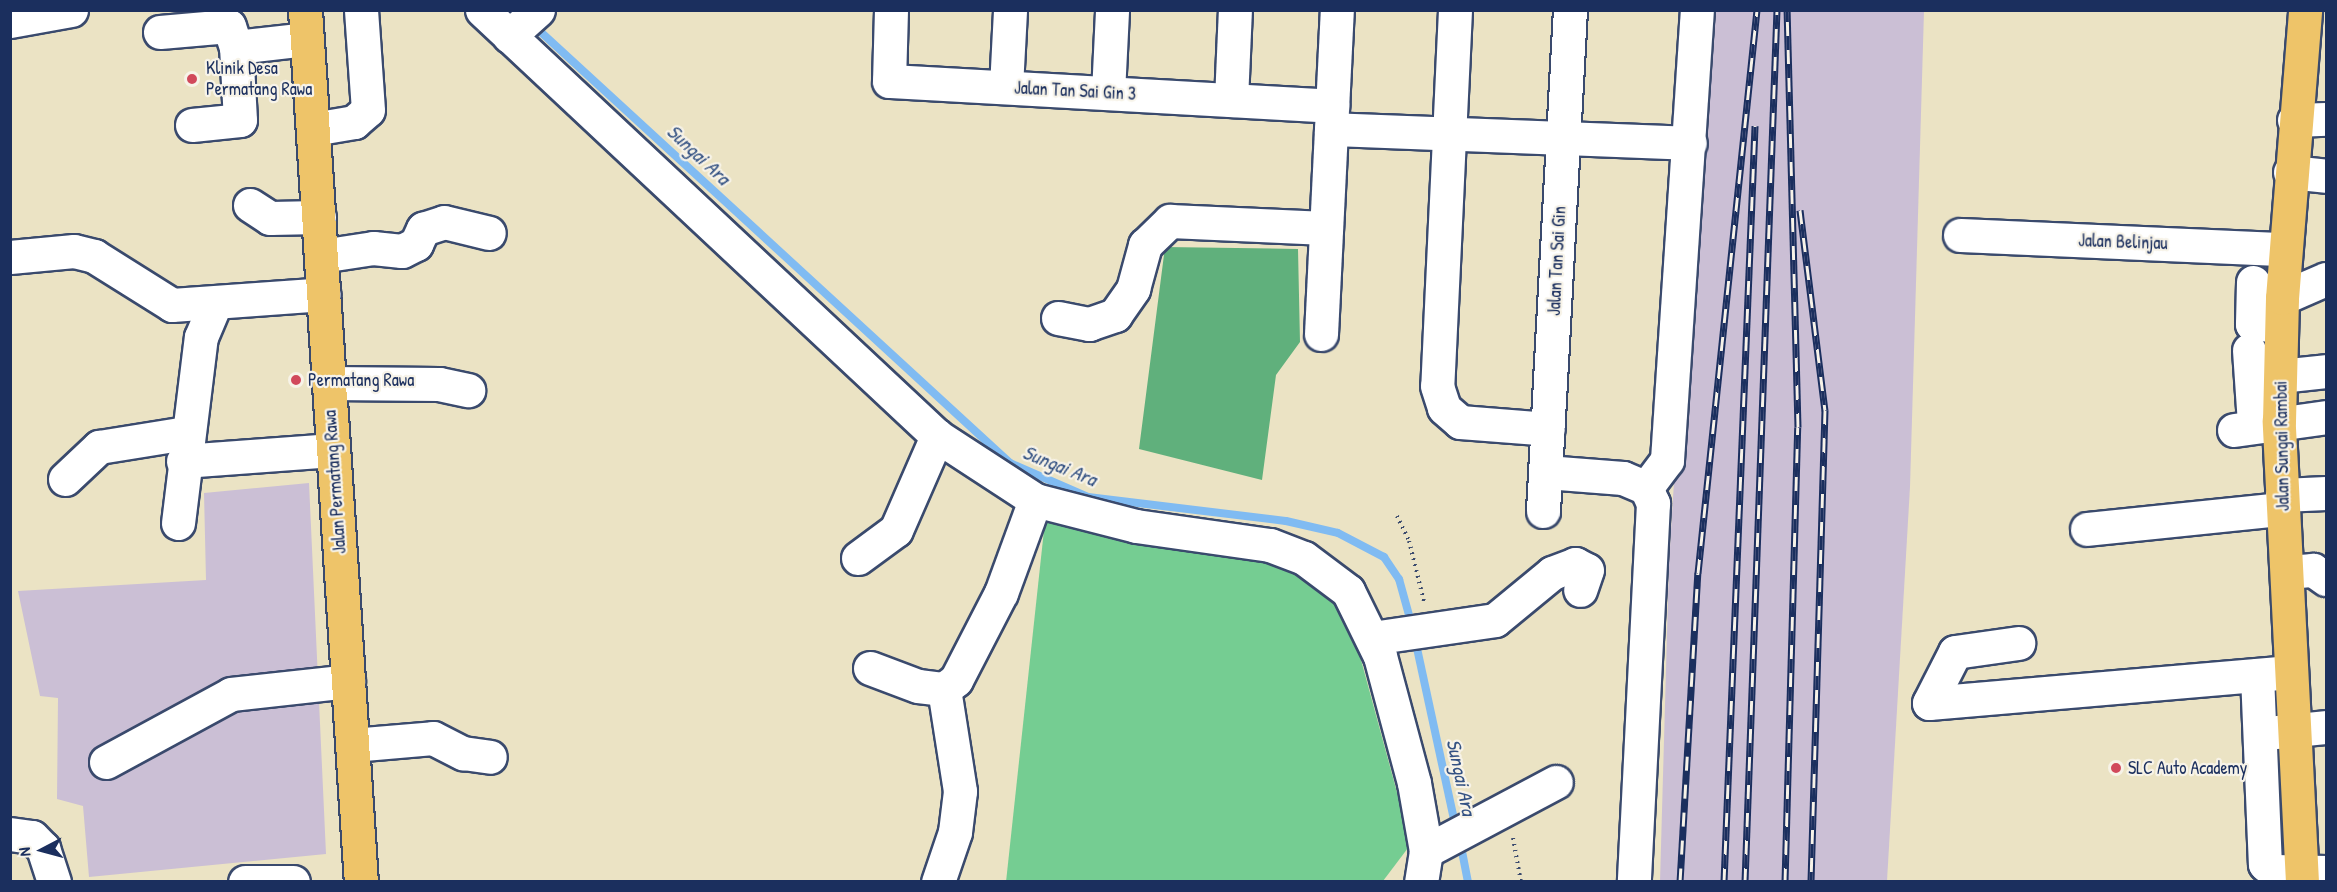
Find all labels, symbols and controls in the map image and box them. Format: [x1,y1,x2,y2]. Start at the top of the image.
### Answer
place label: Klinik Desa Permatang Rawa [206,58,312,100]
marker: Klinik Desa Permatang Rawa [183,70,201,88]
street label: Jalan Tan Sai Gin 3 [1013,77,1137,105]
water label: Sungai Ara [663,119,735,189]
street label: Jalan Tan Sai Gin [1543,206,1571,316]
street label: Jalan Belinjau [2078,230,2168,254]
place label: Permatang Rawa [308,369,414,391]
marker: Permatang Rawa [289,373,303,387]
street label: Jalan Sungai Rambai [2270,380,2294,512]
street label: Jalan Permatang Rawa [319,409,351,555]
water label: Sungai Ara [1020,439,1100,491]
water label: Sungai Ara [1442,737,1482,817]
place label: SLC Auto Academy [2128,757,2247,779]
marker: SLC Auto Academy [2109,761,2123,775]
north arrow [12,820,72,880]
text: N [13,847,35,857]

